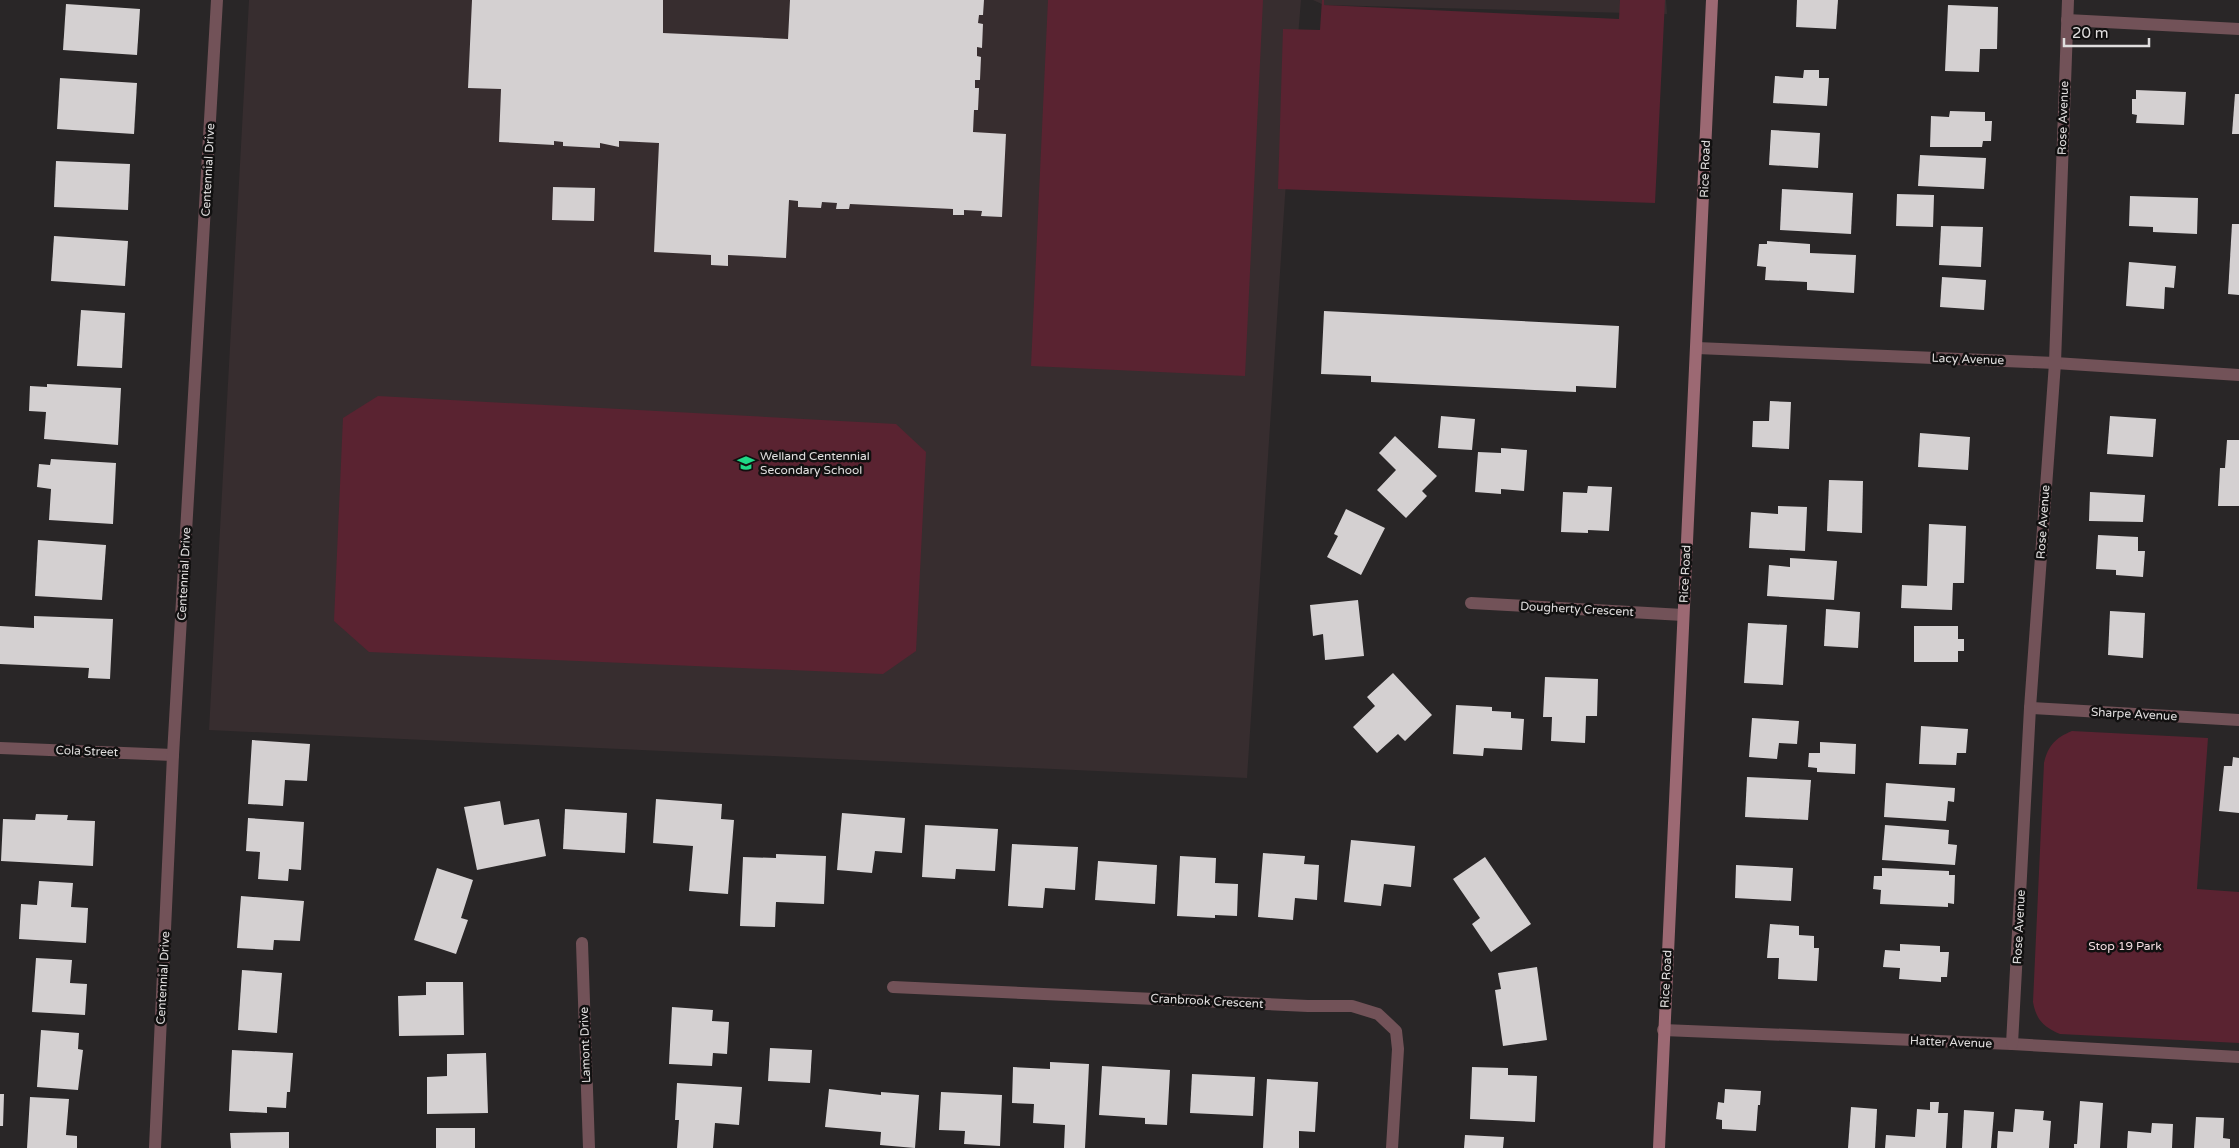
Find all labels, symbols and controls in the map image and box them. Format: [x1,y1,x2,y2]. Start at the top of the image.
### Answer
scale bar [2064,15,2149,47]
text: 20 m [2072,24,2109,42]
street label: Rose Avenue [2055,80,2071,155]
street label: Centennial Drive [199,123,217,217]
street label: Rice Road [1697,140,1713,198]
street label: Lacy Avenue [1931,351,2005,367]
place label: Welland Centennial Secondary School [760,449,870,477]
school or university icon: Welland Centennial Secondary School [736,453,756,473]
street label: Rose Avenue [2033,484,2053,560]
street label: Centennial Drive [175,527,193,621]
street label: Rice Road [1676,545,1694,603]
street label: Dougherty Crescent [1520,599,1635,619]
street label: Sharpe Avenue [2090,705,2178,723]
street label: Cola Street [55,743,119,759]
street label: Rose Avenue [2010,889,2028,965]
street label: Centennial Drive [154,931,172,1025]
park label: Stop 19 Park [2088,939,2162,953]
street label: Rice Road [1657,950,1675,1008]
street label: Cranbrook Crescent [1150,991,1264,1011]
street label: Lamont Drive [577,1006,593,1083]
street label: Hatter Avenue [1910,1034,1993,1050]

